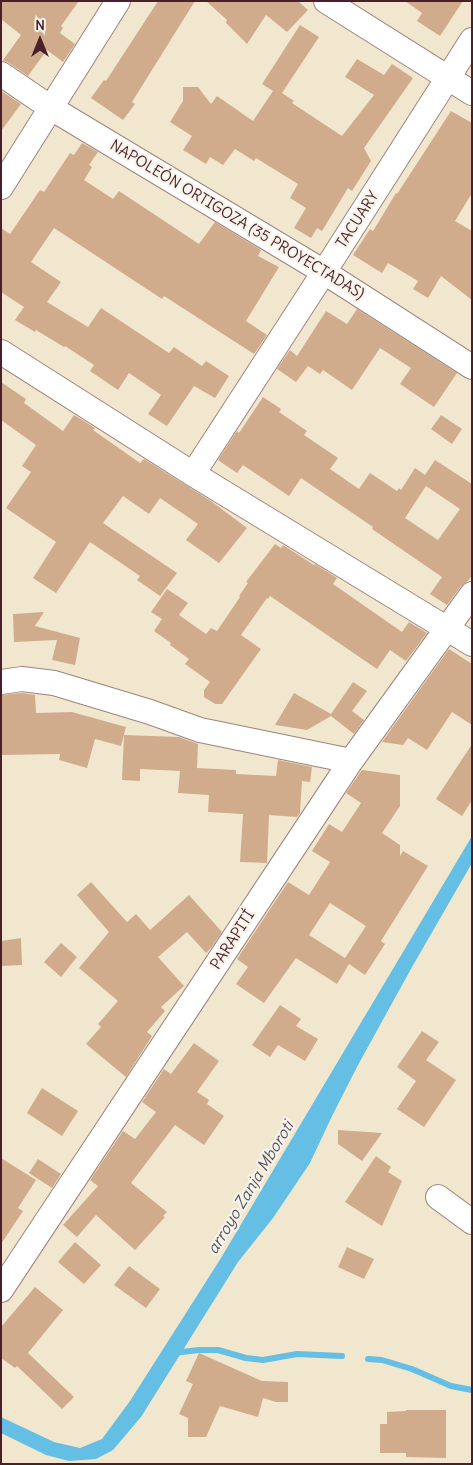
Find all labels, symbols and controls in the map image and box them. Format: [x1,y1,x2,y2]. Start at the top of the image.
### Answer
north arrow [15,15,65,65]
text: N [35,16,45,34]
street label: NAPOLEÓN ORTIGOZA (35 PROYECTADAS) [107,137,367,303]
street label: TACUARY [333,188,383,252]
street label: PARAPITÍ [207,907,259,973]
water label: arroyo Zanja Mboroti [204,1118,298,1258]

